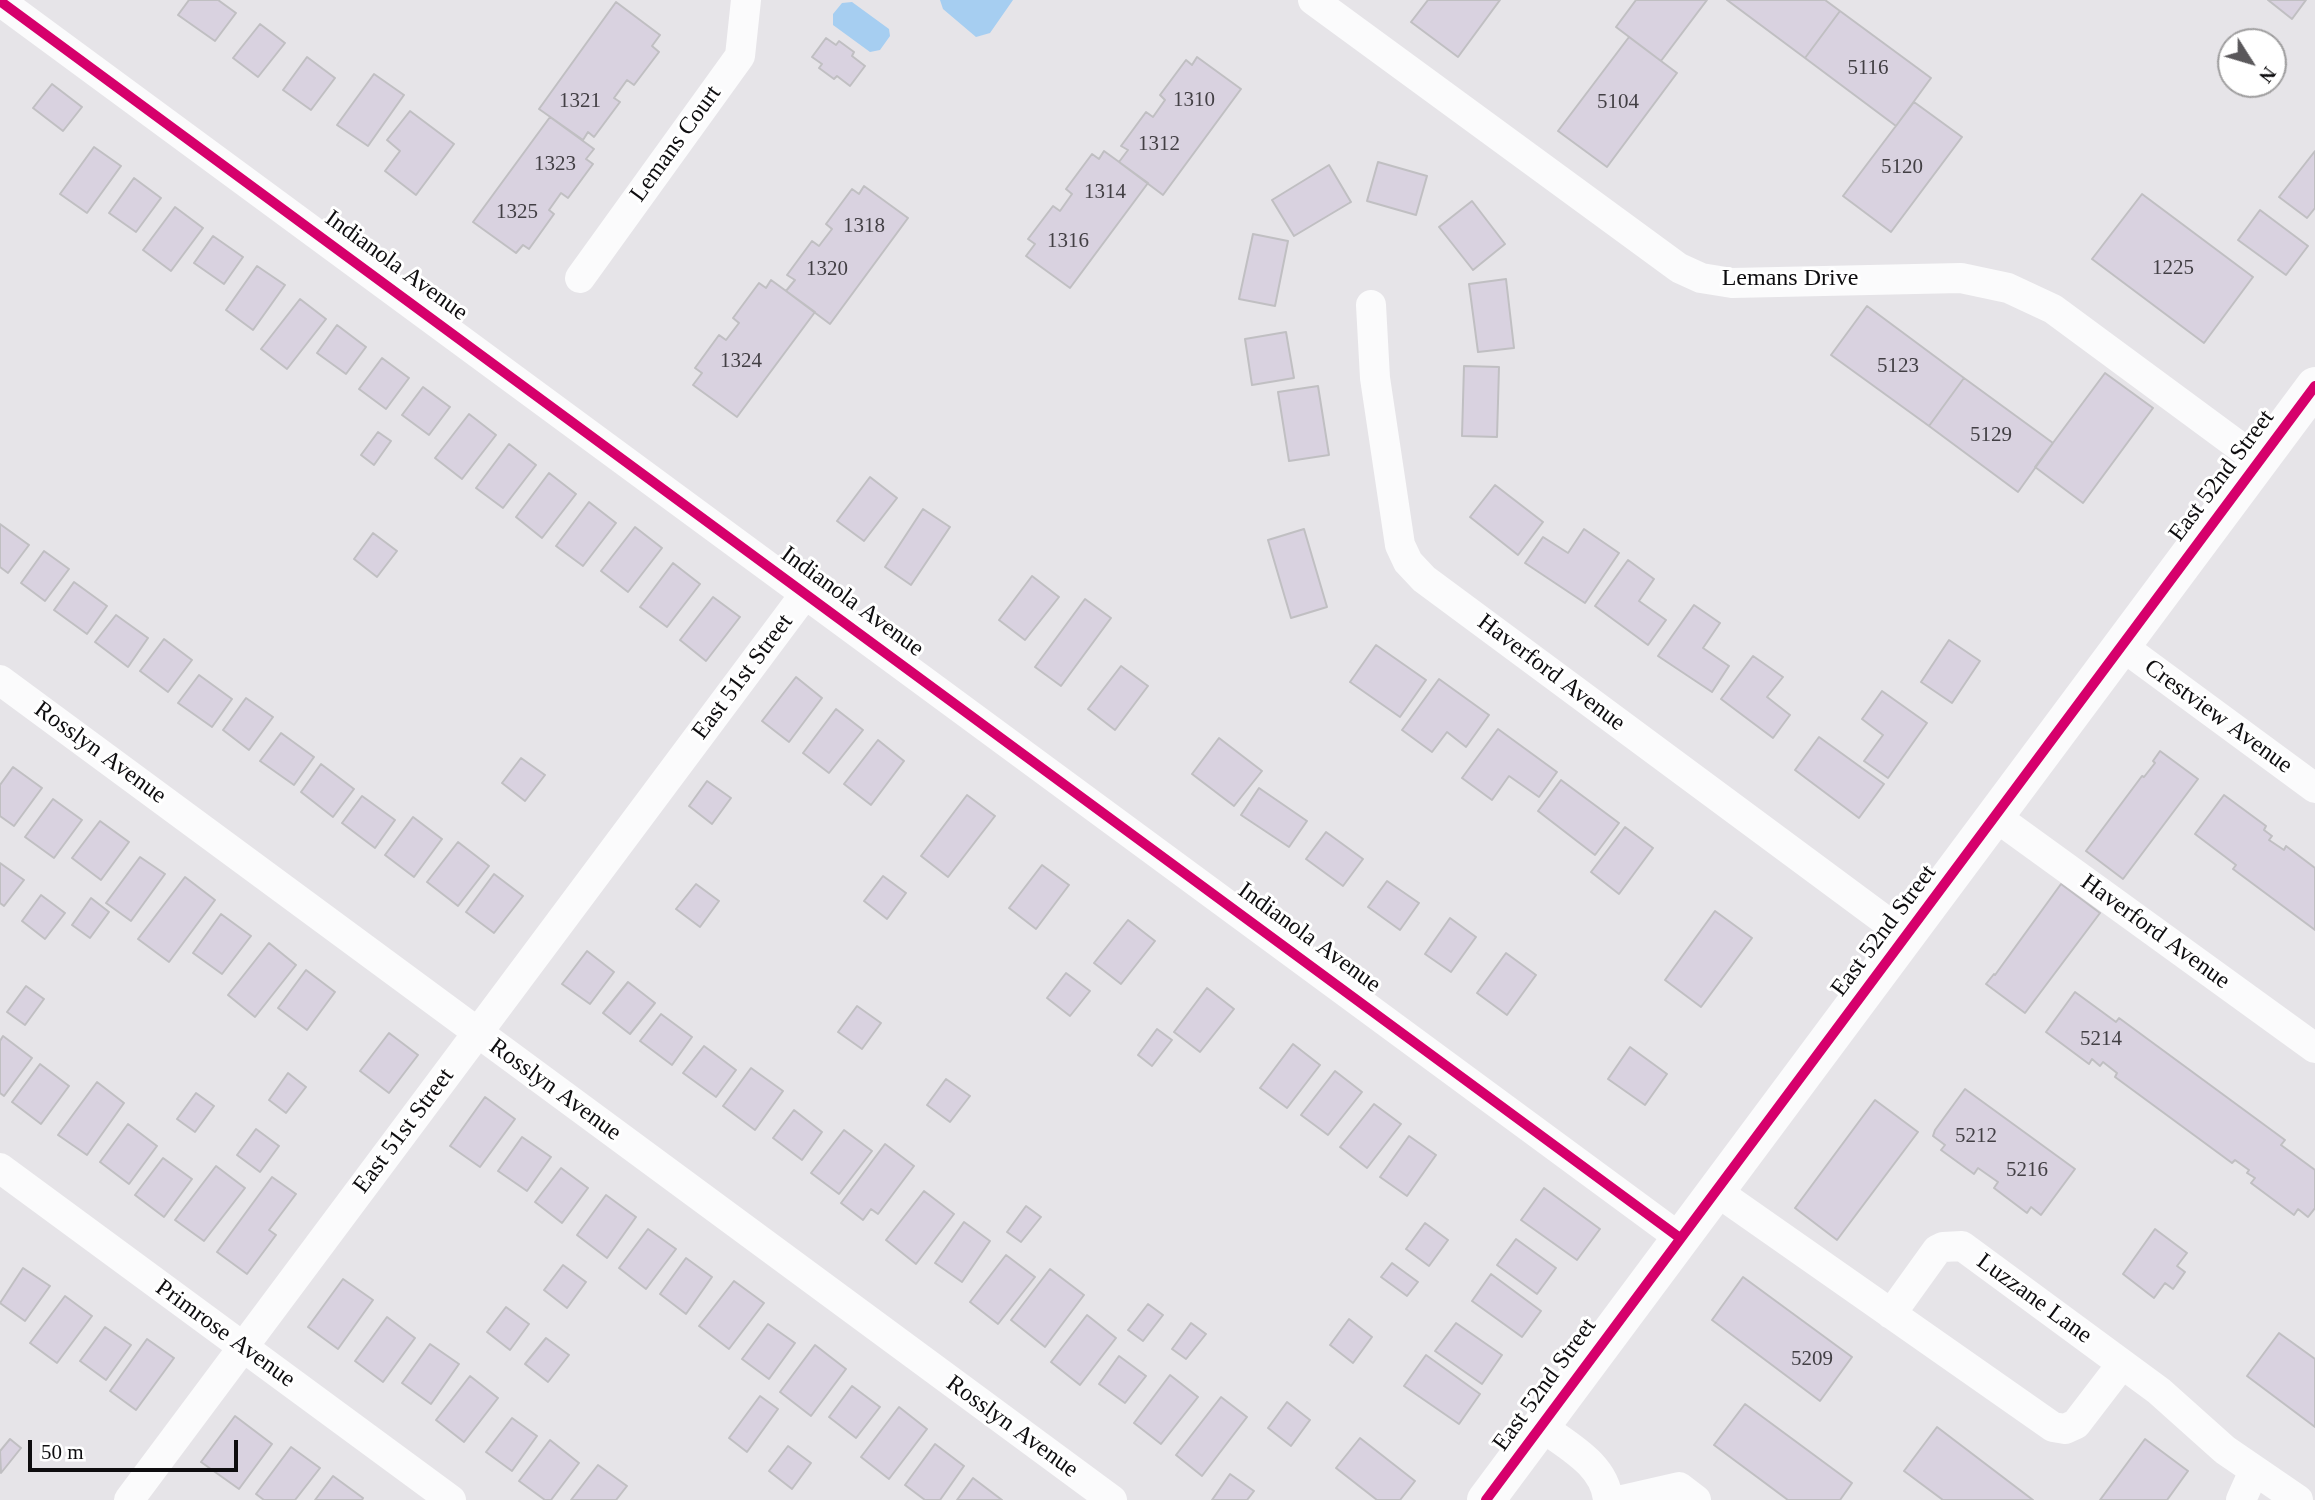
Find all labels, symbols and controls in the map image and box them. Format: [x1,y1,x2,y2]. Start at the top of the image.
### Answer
north arrow [2217,28,2287,98]
house number: 5116 [1847,55,1889,81]
text: N [2255,63,2280,87]
street label: Lemans Court [624,80,728,208]
house number: 1310 [1173,87,1215,113]
house number: 1321 [559,88,601,114]
house number: 5104 [1597,89,1639,115]
house number: 1312 [1138,131,1180,157]
house number: 1323 [534,151,576,177]
house number: 5120 [1881,154,1923,180]
house number: 1314 [1084,179,1126,205]
house number: 1325 [496,199,538,225]
street label: Indianola Avenue [319,205,473,327]
house number: 1318 [843,213,885,239]
house number: 1316 [1047,228,1089,254]
house number: 1225 [2152,255,2194,281]
house number: 1320 [806,256,848,282]
street label: Lemans Drive [1722,265,1858,293]
house number: 1324 [720,348,762,374]
house number: 5123 [1877,353,1919,379]
street label: East 52nd Street [2163,405,2281,547]
house number: 5129 [1970,422,2012,448]
street label: Indianola Avenue [775,541,929,663]
street label: Haverford Avenue [1471,608,1631,738]
street label: East 51st Street [687,609,799,745]
street label: Crestview Avenue [2138,654,2298,780]
street label: Rosslyn Avenue [28,695,172,811]
street label: East 52nd Street [1825,860,1943,1002]
street label: Haverford Avenue [2075,868,2235,996]
street label: Indianola Avenue [1232,877,1386,999]
house number: 5214 [2080,1026,2122,1052]
street label: Rosslyn Avenue [483,1032,627,1148]
street label: East 51st Street [348,1063,460,1199]
house number: 5212 [1955,1123,1997,1149]
house number: 5216 [2006,1157,2048,1183]
street label: Luzzane Lane [1971,1248,2097,1350]
street label: Primrose Avenue [150,1274,300,1394]
street label: East 52nd Street [1487,1313,1603,1457]
house number: 5209 [1791,1346,1833,1372]
street label: Rosslyn Avenue [940,1369,1084,1485]
scale bar [32,1426,242,1470]
text: 50 m [41,1440,84,1464]

